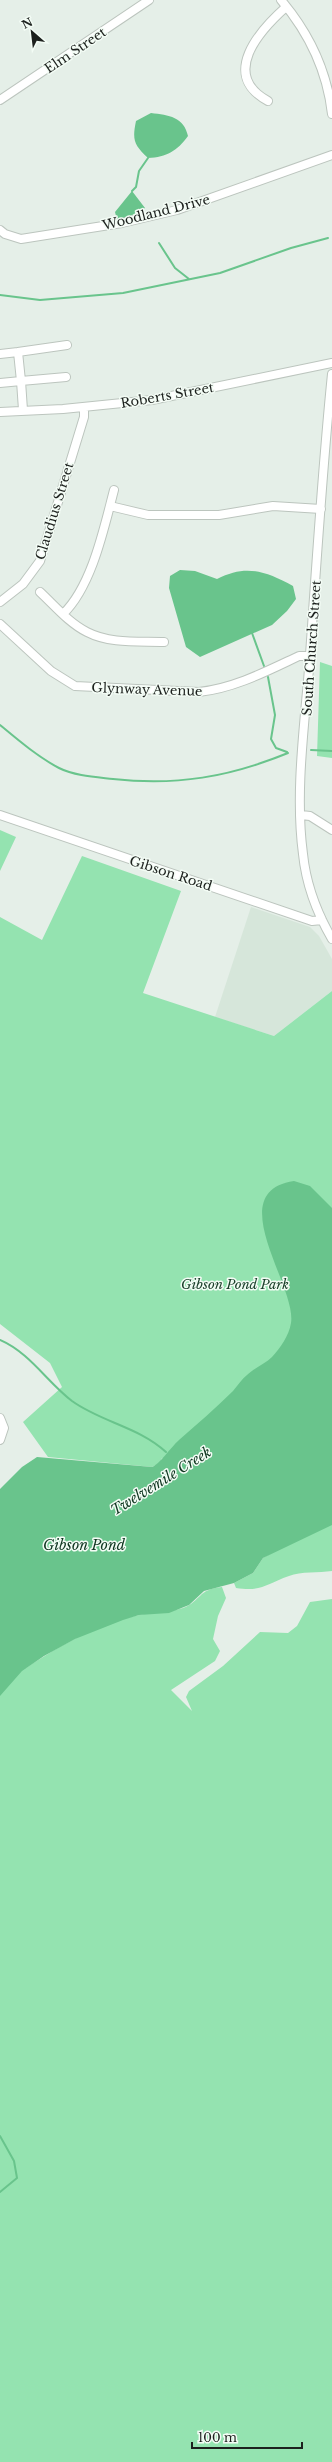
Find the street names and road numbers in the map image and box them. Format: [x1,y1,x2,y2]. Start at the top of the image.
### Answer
street label: Elm Street [41,24,109,77]
street label: Woodland Drive [100,191,212,234]
street label: Roberts Street [119,379,215,412]
street label: Claudius Street [32,460,77,562]
street label: South Church Street [298,579,325,717]
street label: Glynway Avenue [91,679,203,700]
street label: Gibson Road [127,852,215,895]

